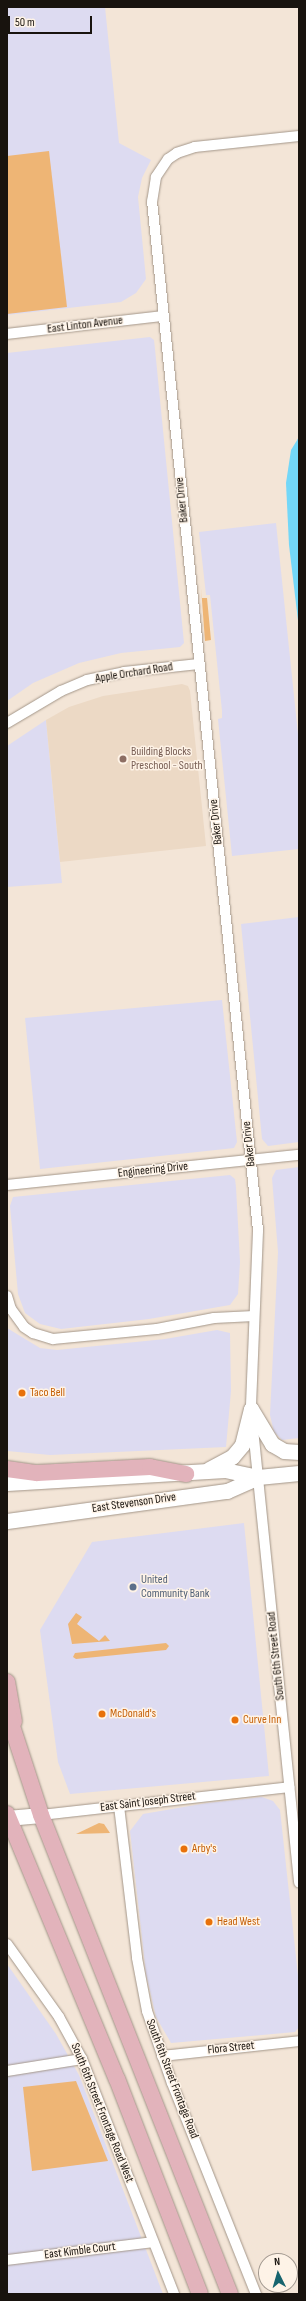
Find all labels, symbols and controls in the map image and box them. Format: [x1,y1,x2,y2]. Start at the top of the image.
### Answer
scale bar [10,8,94,34]
text: 50 m [15,15,35,30]
street label: East Linton Avenue [46,313,124,337]
street label: Baker Drive [172,477,192,523]
street label: Apple Orchard Road [94,660,174,686]
place label: Building Blocks Preschool - South [131,745,203,773]
marker: Building Blocks Preschool - South [118,754,128,764]
street label: Baker Drive [206,799,226,845]
street label: Baker Drive [239,1121,259,1167]
street label: Engineering Drive [117,1159,189,1181]
place label: Taco Bell [30,1386,65,1400]
marker: Taco Bell [17,1388,27,1398]
street label: East Stevenson Drive [91,1490,177,1516]
place label: United Community Bank [141,1573,209,1601]
marker: United Community Bank [128,1582,138,1592]
street label: South 6th Street Road [264,1611,288,1701]
place label: McDonald's [110,1707,156,1721]
marker: McDonald's [97,1709,107,1719]
place label: Curve Inn [243,1713,281,1727]
marker: Curve Inn [230,1715,240,1725]
street label: East Saint Joseph Street [100,1789,196,1815]
place label: Arby's [192,1842,217,1856]
marker: Arby's [179,1844,189,1854]
place label: Head West [217,1915,260,1929]
marker: Head West [204,1917,214,1927]
street label: South 6th Street Frontage Road [143,2017,201,2141]
street label: Flora Street [207,2038,255,2058]
street label: South 6th Street Frontage Road West [67,2041,137,2185]
street label: East Kimble Court [44,2239,116,2263]
north arrow [258,2253,298,2293]
text: N [274,2255,280,2268]

